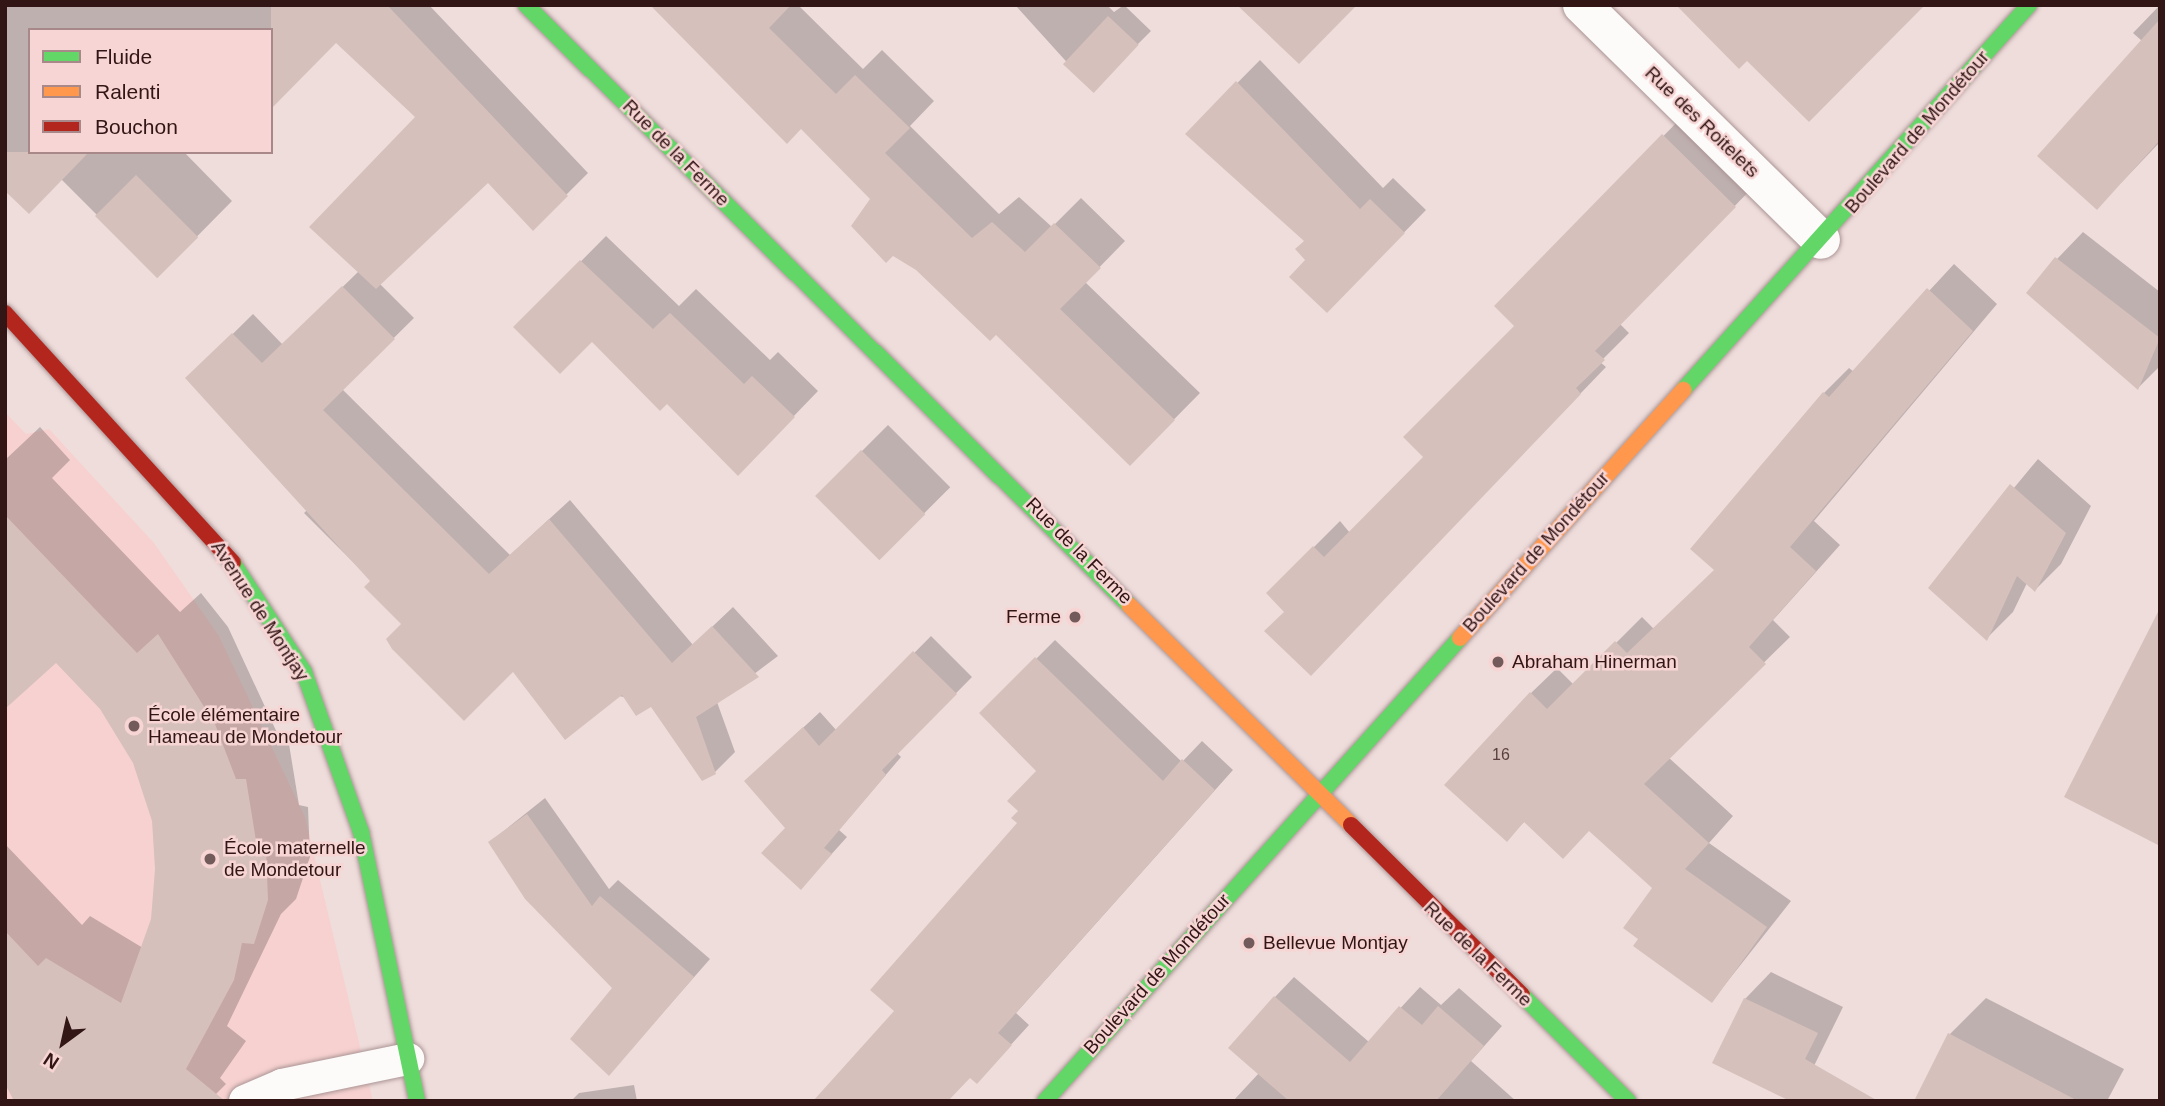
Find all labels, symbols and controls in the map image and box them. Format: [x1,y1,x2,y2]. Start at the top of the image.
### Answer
legend [28,28,273,154]
text: Fluide [95,45,152,68]
street label: Boulevard de Mondétour [1840,46,1994,218]
street label: Rue des Roitelets [1640,62,1764,182]
text: Ralenti [95,80,160,103]
street label: Rue de la Ferme [618,95,734,211]
text: Bouchon [95,115,178,138]
street label: Boulevard de Mondétour [1458,467,1614,637]
street label: Rue de la Ferme [1021,493,1137,609]
street label: Avenue de Montjay [206,537,314,685]
place label: Ferme [1006,606,1061,628]
marker: Ferme [1067,609,1083,625]
place label: Abraham Hinerman [1512,651,1677,673]
marker: Abraham Hinerman [1490,654,1506,670]
place label: École élémentaire Hameau de Mondetour [148,704,342,748]
marker: École élémentaire Hameau de Mondetour [126,718,142,734]
house number: 16 [1492,745,1510,765]
place label: École maternelle de Mondetour [224,837,366,881]
marker: École maternelle de Mondetour [202,851,218,867]
street label: Boulevard de Mondétour [1079,889,1235,1059]
street label: Rue de la Ferme [1419,897,1537,1011]
place label: Bellevue Montjay [1263,932,1408,954]
marker: Bellevue Montjay [1241,935,1257,951]
north arrow [28,1008,98,1078]
text: N [40,1048,63,1074]

